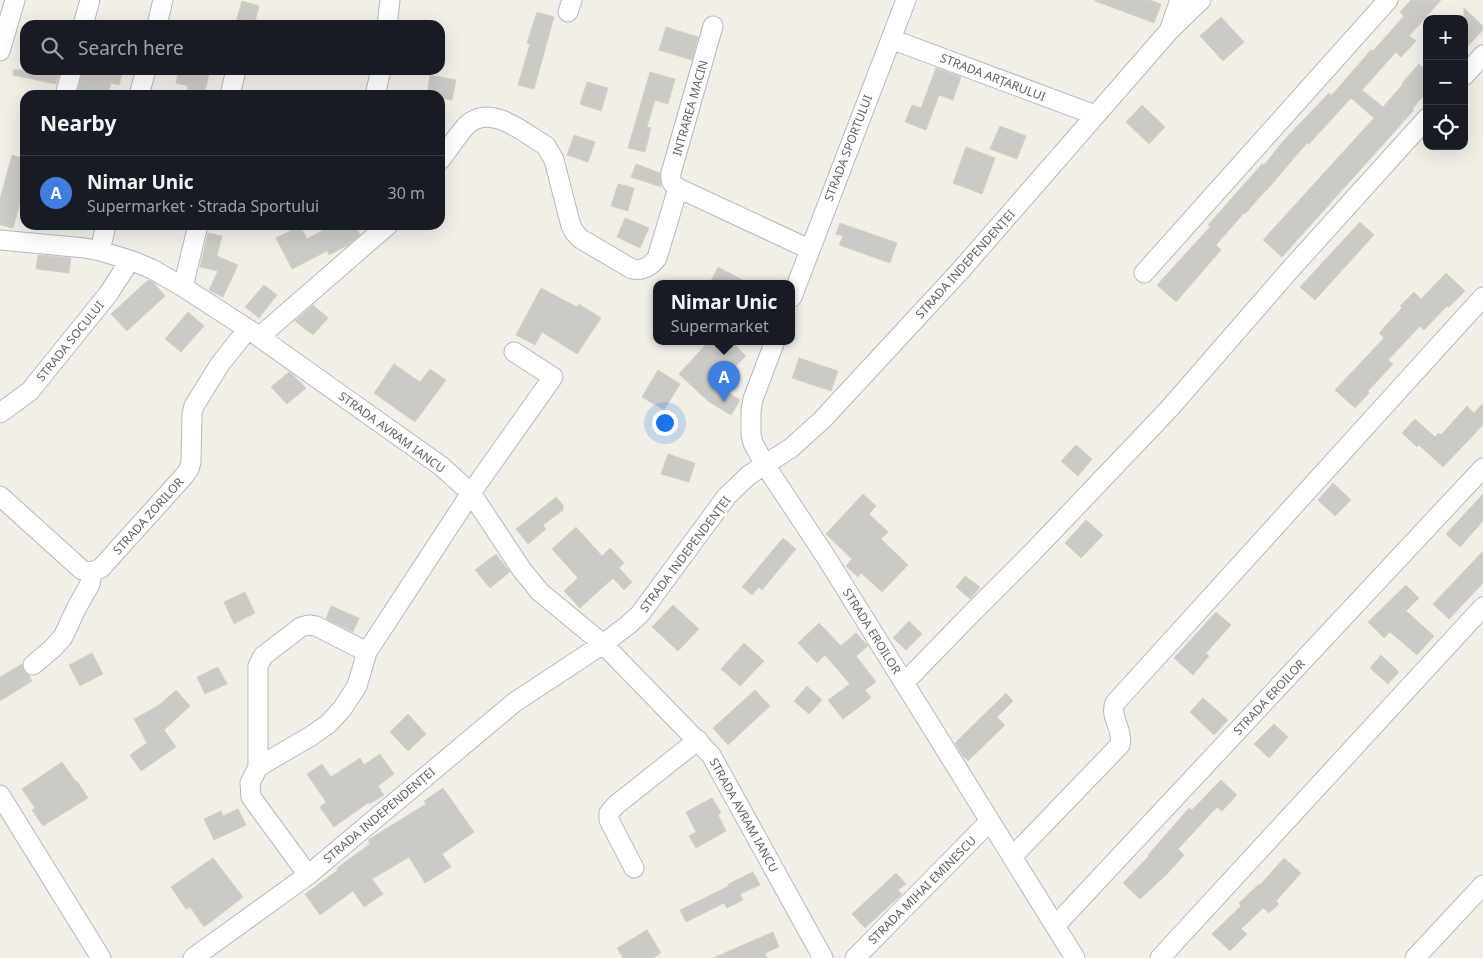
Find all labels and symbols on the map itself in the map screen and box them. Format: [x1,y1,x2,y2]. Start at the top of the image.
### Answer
street label: STRADA ARȚARULUI [938,49,1048,105]
street label: INTRAREA MACIN [668,58,712,158]
street label: STRADA SPORTULUI [820,92,876,204]
street label: STRADA INDEPENDENȚEI [911,206,1019,322]
street label: STRADA SOCULUI [32,297,108,385]
pin: A [708,361,740,402]
street label: STRADA AVRAM IANCU [335,387,449,477]
your location [652,410,678,436]
street label: STRADA ZORILOR [109,473,188,558]
street label: STRADA INDEPENDENȚEI [636,492,734,616]
street label: STRADA EROILOR [839,585,905,678]
street label: STRADA EROILOR [1229,655,1309,739]
street label: STRADA AVRAM IANCU [705,755,783,875]
street label: STRADA INDEPENDENȚEI [319,763,439,867]
street label: STRADA MIHAI EMINESCU [864,832,980,948]

